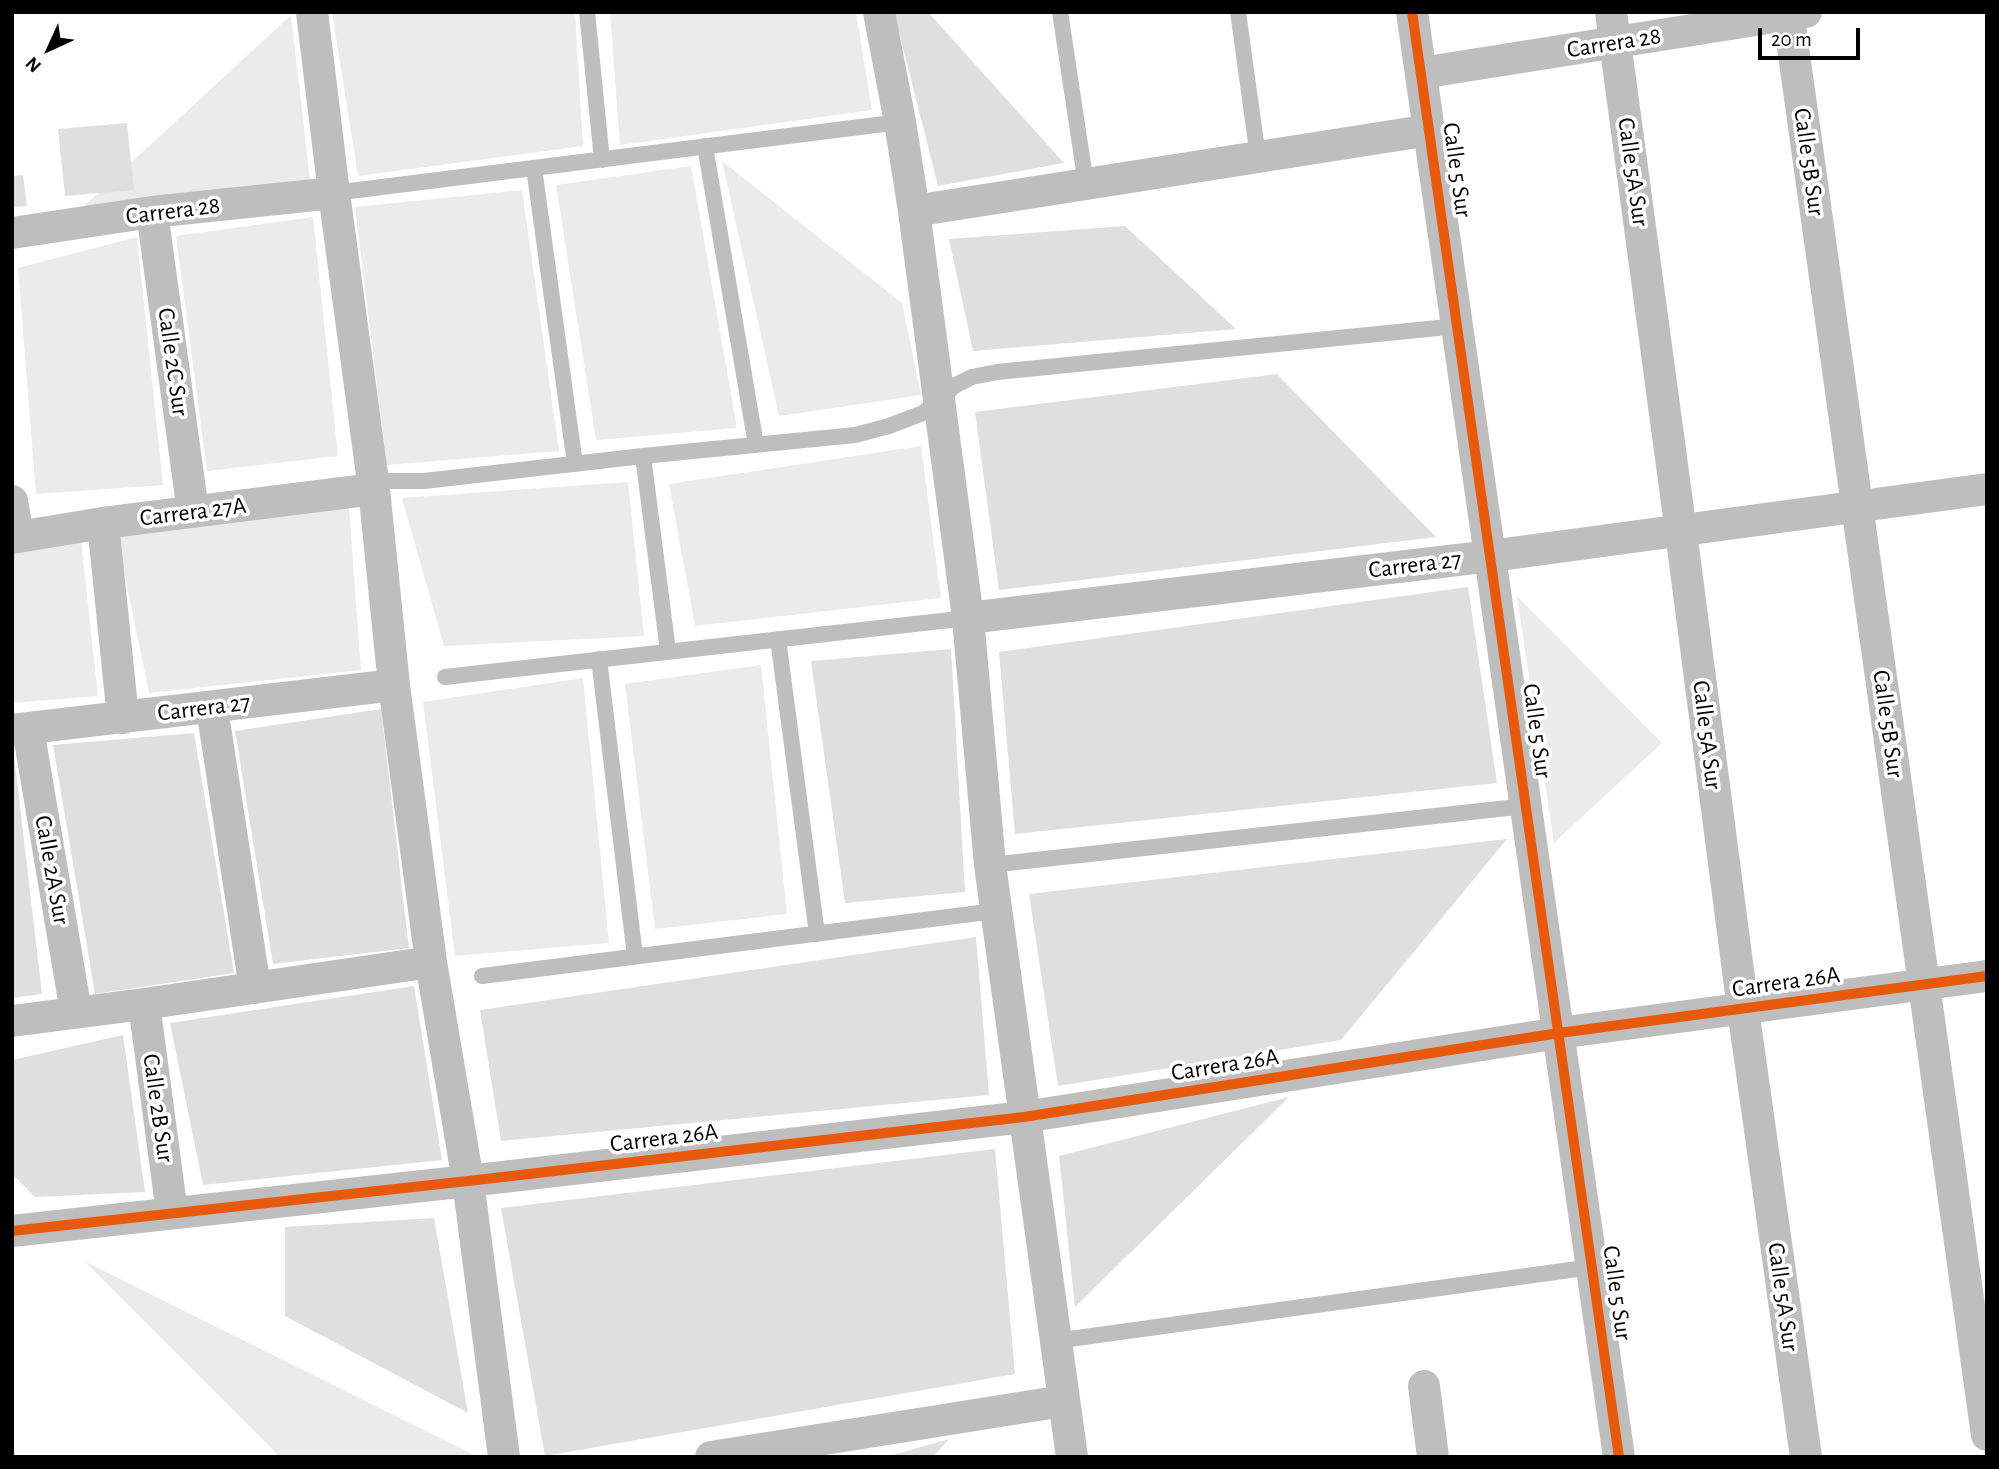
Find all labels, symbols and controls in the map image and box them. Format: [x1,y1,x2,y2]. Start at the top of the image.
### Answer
north arrow [14,14,84,84]
scale bar [1761,14,1862,58]
street label: Carrera 28 [1565,21,1663,65]
text: 20 m [1771,29,1812,50]
text: N [22,53,45,76]
street label: Calle 5B Sur [1787,106,1831,218]
street label: Calle 5A Sur [1611,116,1655,228]
street label: Calle 5 Sur [1436,121,1478,219]
street label: Carrera 28 [124,191,222,231]
street label: Calle 2C Sur [151,306,195,418]
street label: Carrera 27A [138,491,248,533]
street label: Carrera 27 [1367,545,1463,585]
street label: Calle 5B Sur [1866,668,1910,780]
street label: Calle 5A Sur [1686,679,1728,791]
street label: Calle 5 Sur [1516,682,1558,780]
street label: Carrera 27 [156,688,252,728]
street label: Calle 2A Sur [28,813,76,927]
street label: Carrera 26A [1730,960,1842,1004]
street label: Carrera 26A [1169,1042,1281,1088]
street label: Calle 2B Sur [136,1052,180,1164]
street label: Carrera 26A [608,1117,720,1159]
street label: Calle 5A Sur [1761,1241,1805,1353]
street label: Calle 5 Sur [1596,1244,1638,1342]

